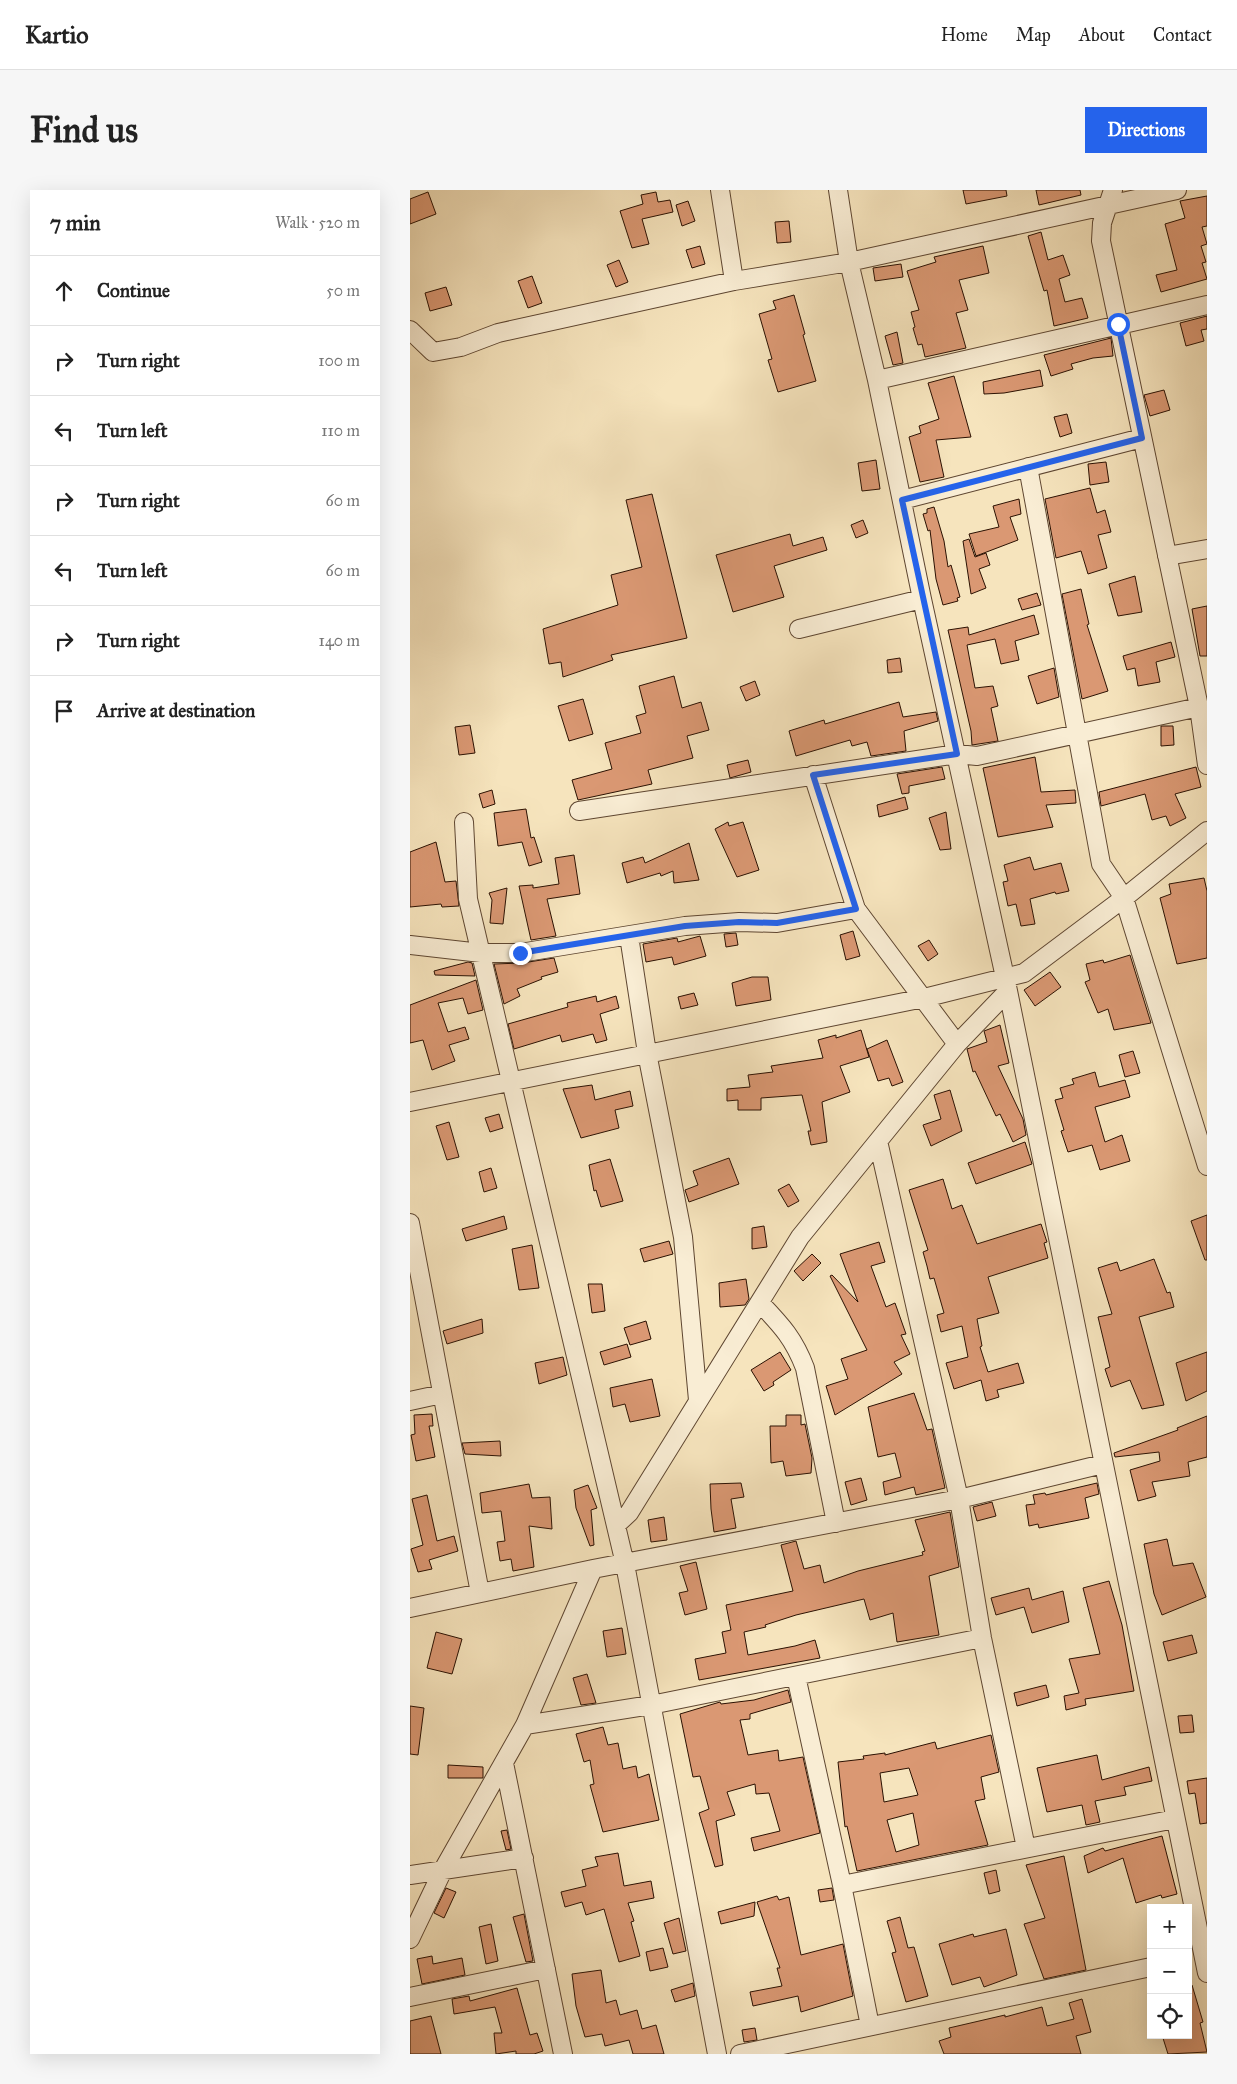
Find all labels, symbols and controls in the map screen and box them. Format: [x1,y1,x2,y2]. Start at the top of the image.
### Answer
text: Kartio [25,20,88,50]
text: Home [941,24,988,46]
text: Map [1016,24,1051,46]
text: About [1079,24,1125,46]
text: Contact [1153,24,1212,46]
button: Directions [1085,107,1207,153]
text: Find us [30,109,138,152]
text: 7 min [50,210,101,236]
text: Walk · 520 m [275,213,360,232]
icon: ahead [50,277,78,305]
text: Continue [97,279,170,302]
text: 50 m [326,281,360,300]
route start [1107,313,1130,336]
icon: right [50,347,78,375]
text: Turn right [97,349,180,372]
text: 100 m [318,351,360,370]
icon: left [50,417,78,445]
text: Turn left [97,419,167,442]
text: 110 m [321,421,360,440]
icon: right [50,487,78,515]
text: Turn right [97,489,180,512]
text: 60 m [326,491,360,510]
icon: left [50,557,78,585]
text: Turn left [97,559,167,582]
text: 60 m [326,561,360,580]
icon: right [50,627,78,655]
text: Turn right [97,629,180,652]
text: 140 m [319,631,360,650]
icon: arrive [50,697,78,725]
text: Arrive at destination [97,699,255,722]
route end [509,942,532,965]
map controls [1147,1904,1192,2039]
button: + [1147,1904,1192,1949]
button: − [1147,1949,1192,1994]
button: locate [1147,1994,1192,2039]

